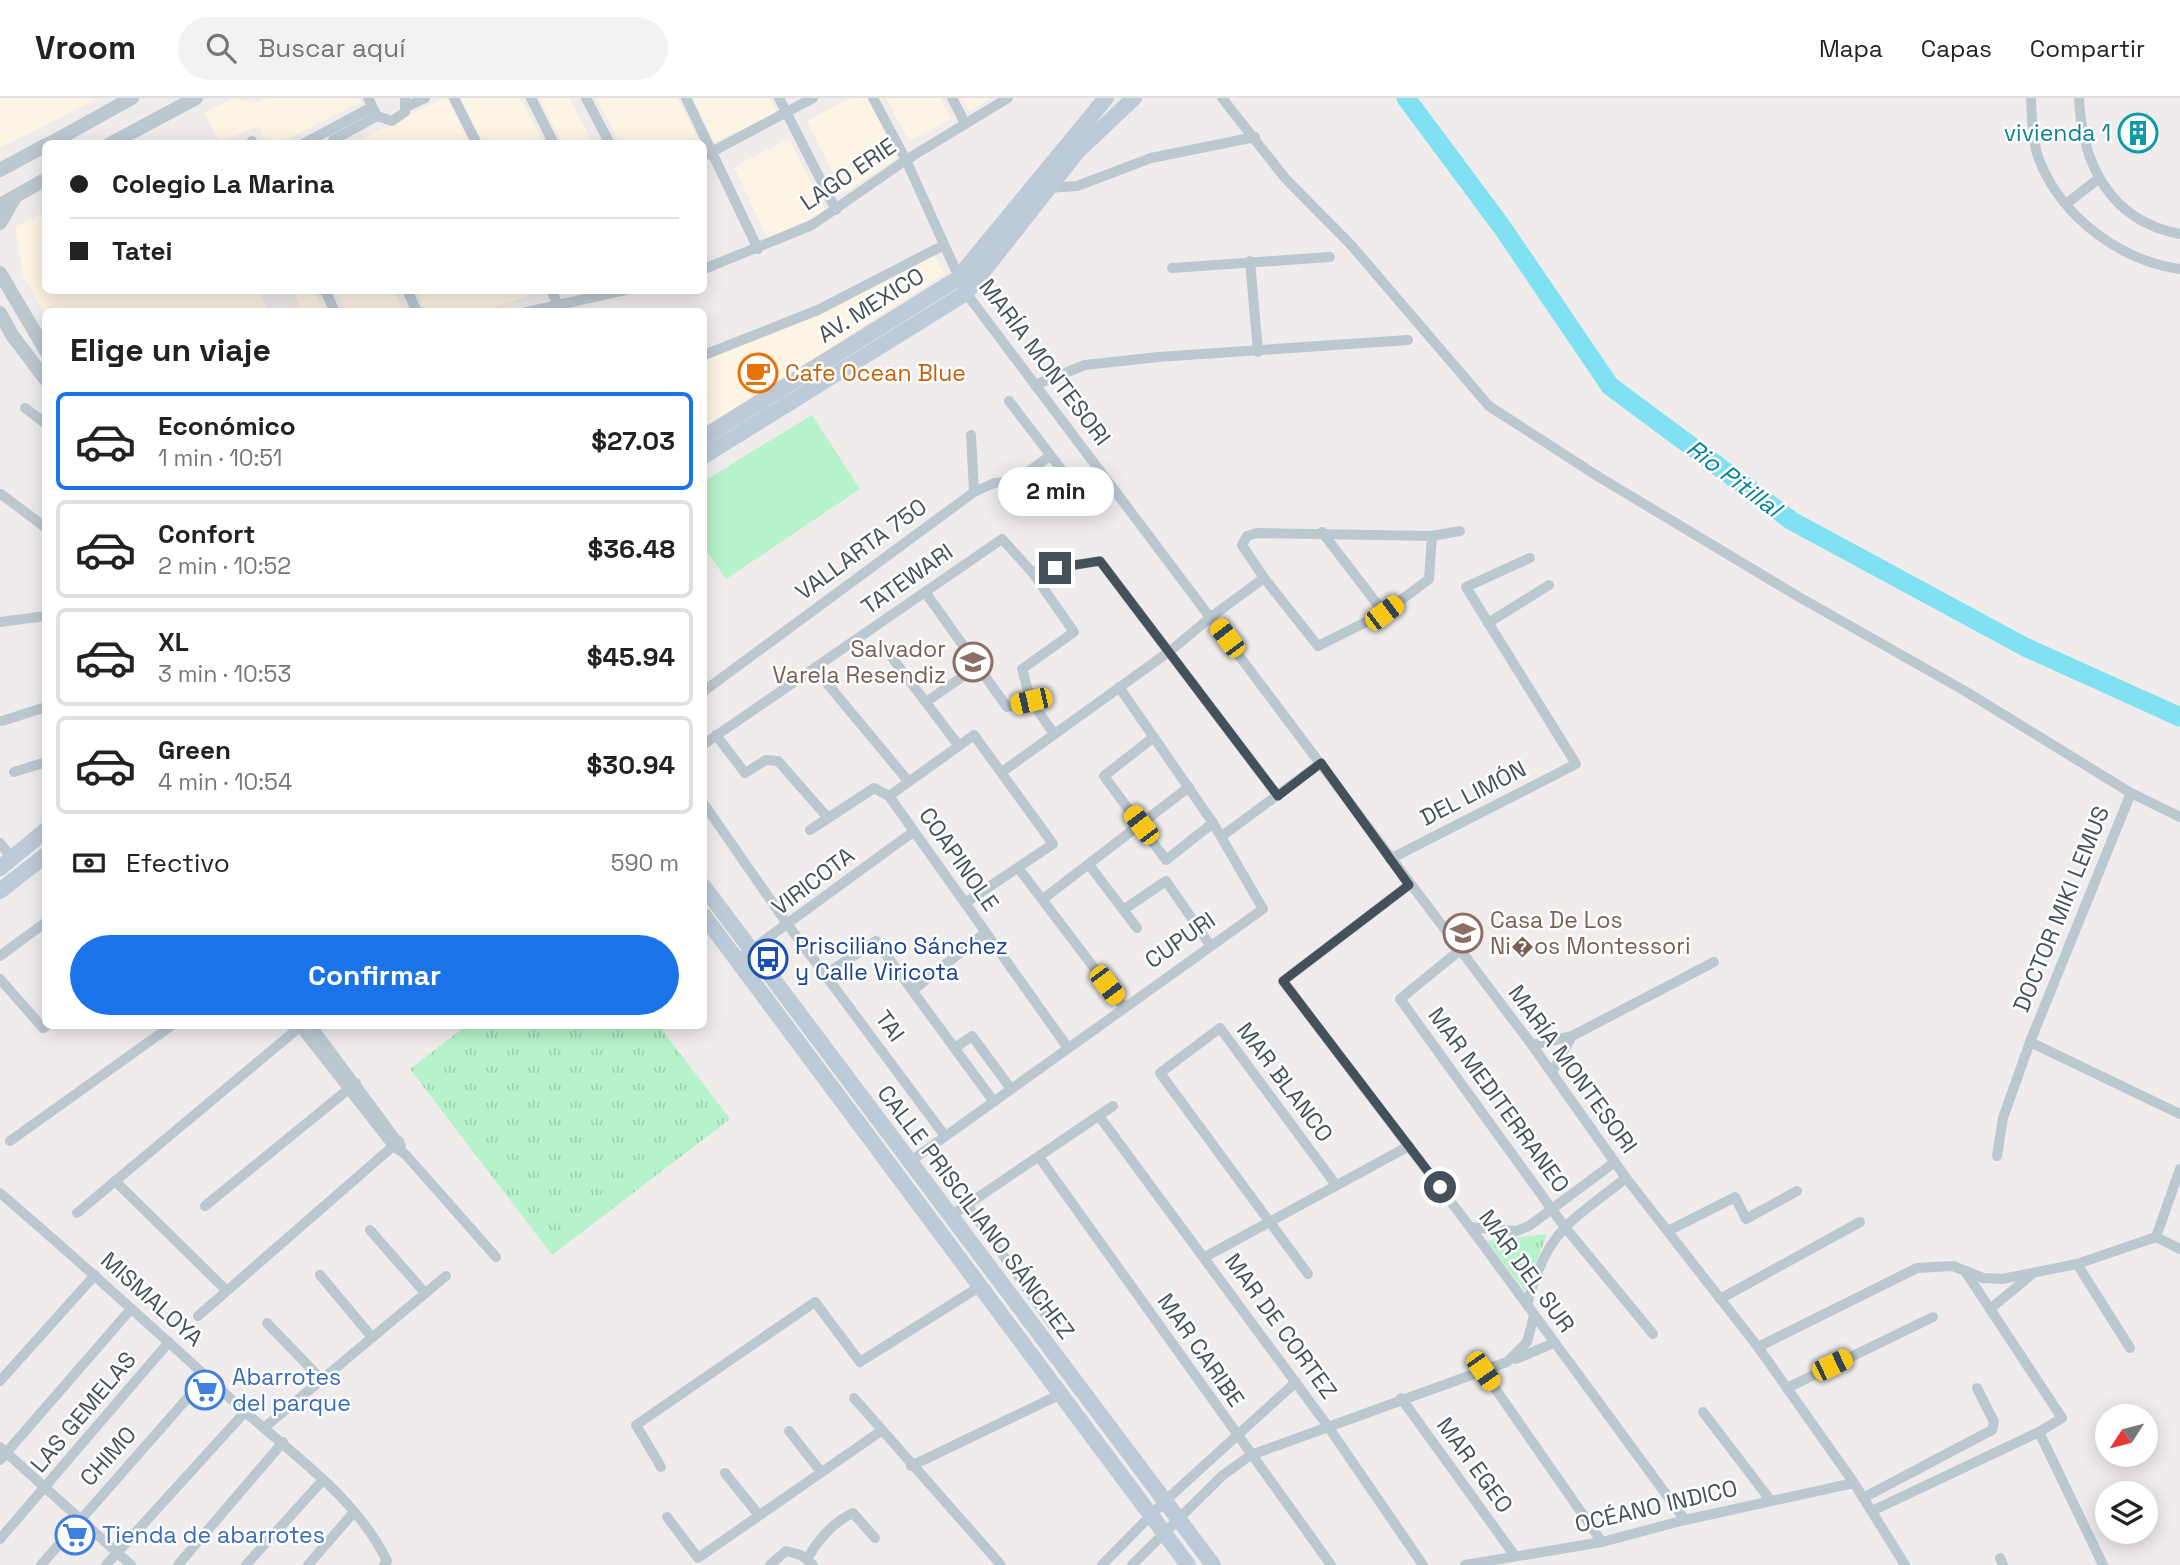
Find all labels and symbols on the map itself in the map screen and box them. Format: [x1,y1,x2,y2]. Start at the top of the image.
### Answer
building icon: vivienda 1 [2117,112,2159,154]
place label: vivienda 1 [2004,118,2111,148]
street label: LAGO ERIE [794,131,902,217]
street label: AV. MEXICO [812,260,930,350]
street label: MARÍA MONTESORI [972,273,1118,451]
cafe icon: Cafe Ocean Blue [737,352,779,394]
place label: Cafe Ocean Blue [785,358,966,388]
water label: Rio Pitillal [1680,432,1790,526]
callout: 2 min [997,466,1113,516]
street label: VALLARTA 750 [790,491,932,607]
street label: TATEWARI [855,537,959,621]
route end [1039,552,1071,584]
car [1361,592,1408,634]
car [1206,615,1249,661]
place label: Salvador Varela Resendiz [772,634,946,690]
school or university icon: Salvador Varela Resendiz [952,641,994,683]
car [1009,686,1054,716]
street label: DEL LIMÓN [1415,754,1531,832]
street label: COAPINOLE [912,801,1006,917]
car [1120,802,1163,848]
street label: DOCTOR MIKI LEMUS [2006,802,2116,1016]
street label: VIRICOTA [766,840,860,922]
street label: CUPURI [1139,905,1221,975]
place label: Casa De Los Ni�os Montessori [1490,905,1691,961]
school or university icon: Casa De Los Ni�os Montessori [1442,912,1484,954]
place label: Prisciliano Sánchez y Calle Viricota [795,931,1008,987]
bus stop icon: Prisciliano Sánchez y Calle Viricota [747,938,789,980]
car [1086,962,1129,1008]
street label: MARÍA MONTESORI [1502,979,1644,1159]
street label: MAR MEDITERRANEO [1422,1001,1576,1199]
street label: TAI [868,1004,912,1048]
street label: MAR BLANCO [1230,1016,1340,1148]
street label: CALLE PRISCILIANO SÁNCHEZ [871,1079,1081,1345]
route start [1424,1171,1456,1203]
street label: MAR DEL SUR [1472,1204,1582,1338]
street label: MISMALOYA [95,1245,209,1353]
street label: MAR DE CORTEZ [1218,1247,1344,1405]
street label: MAR CARIBE [1151,1287,1251,1413]
street label: LAS GEMELAS [24,1345,142,1479]
car [1809,1346,1856,1384]
car [1463,1348,1504,1394]
place label: Abarrotes del parque [232,1362,351,1418]
supermarket icon: Abarrotes del parque [184,1369,226,1411]
north arrow [2095,1404,2158,1466]
street label: MAR EGEO [1430,1411,1520,1519]
street label: CHIMO [73,1420,143,1492]
street label: OCÉANO INDICO [1572,1473,1740,1539]
supermarket icon: Tienda de abarrotes [54,1514,96,1556]
place label: Tienda de abarrotes [102,1520,325,1550]

